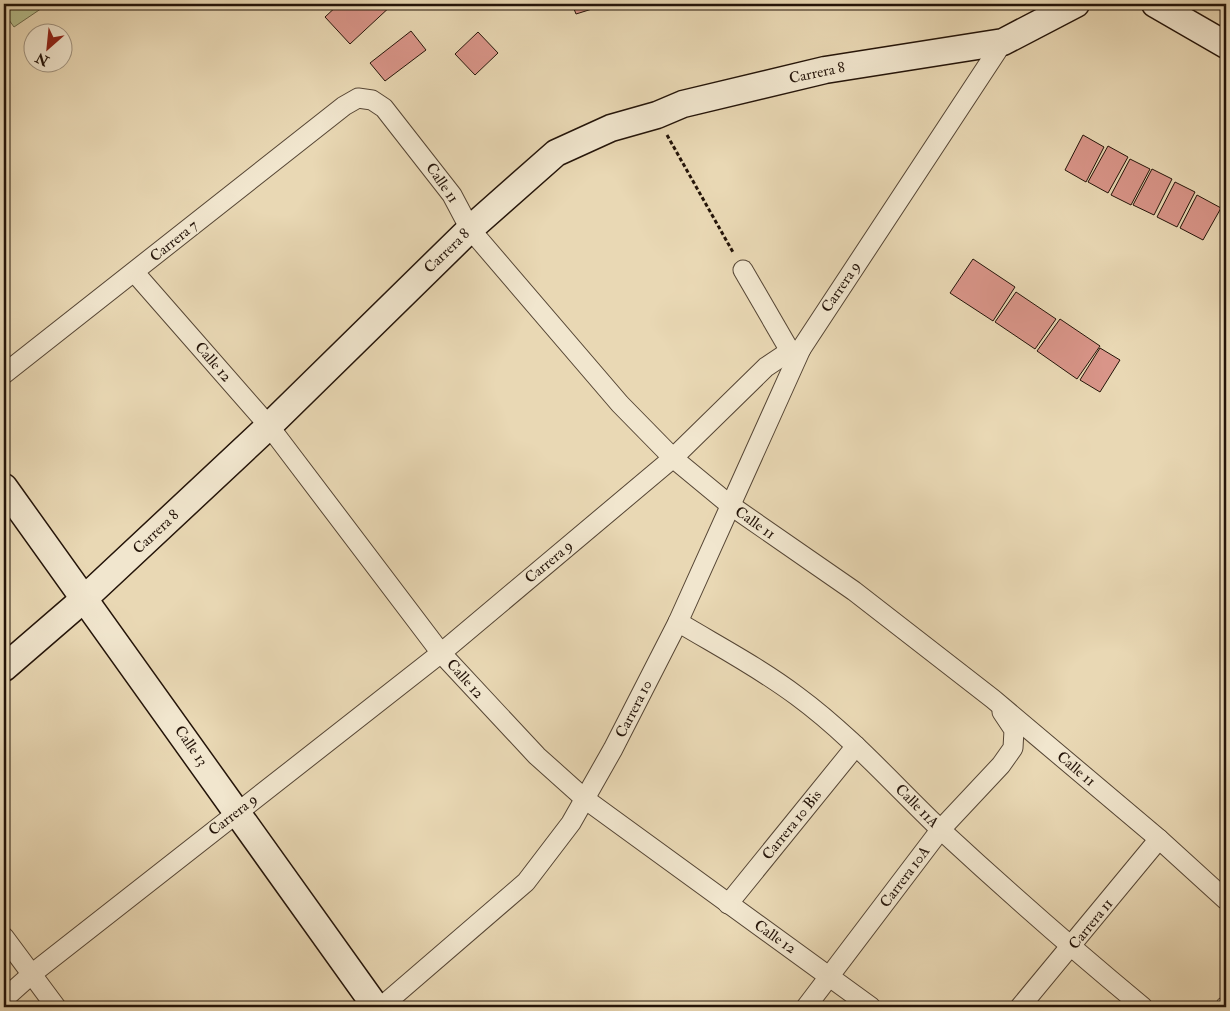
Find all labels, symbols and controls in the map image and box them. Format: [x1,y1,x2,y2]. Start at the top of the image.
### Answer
north arrow [22,22,72,72]
text: N [32,49,53,70]
street label: Carrera 8 [787,58,847,88]
street label: Calle 11 [421,159,463,207]
street label: Carrera 7 [146,216,202,266]
street label: Carrera 8 [420,225,474,277]
street label: Carrera 9 [817,258,865,316]
street label: Calle 12 [190,338,236,386]
street label: Calle 11 [731,502,779,544]
street label: Carrera 8 [129,506,183,558]
street label: Carrera 9 [521,536,577,588]
street label: Calle 12 [442,655,488,703]
street label: Carrera 10 [611,677,657,741]
street label: Calle 13 [170,722,212,770]
street label: Calle 11 [1053,747,1099,791]
street label: Calle 11A [891,780,943,832]
street label: Carrera 10 Bis [758,786,826,864]
street label: Carrera 9 [205,790,261,840]
street label: Carrera 10A [876,842,935,911]
street label: Carrera 11 [1065,895,1117,953]
street label: Calle 12 [750,916,800,959]

